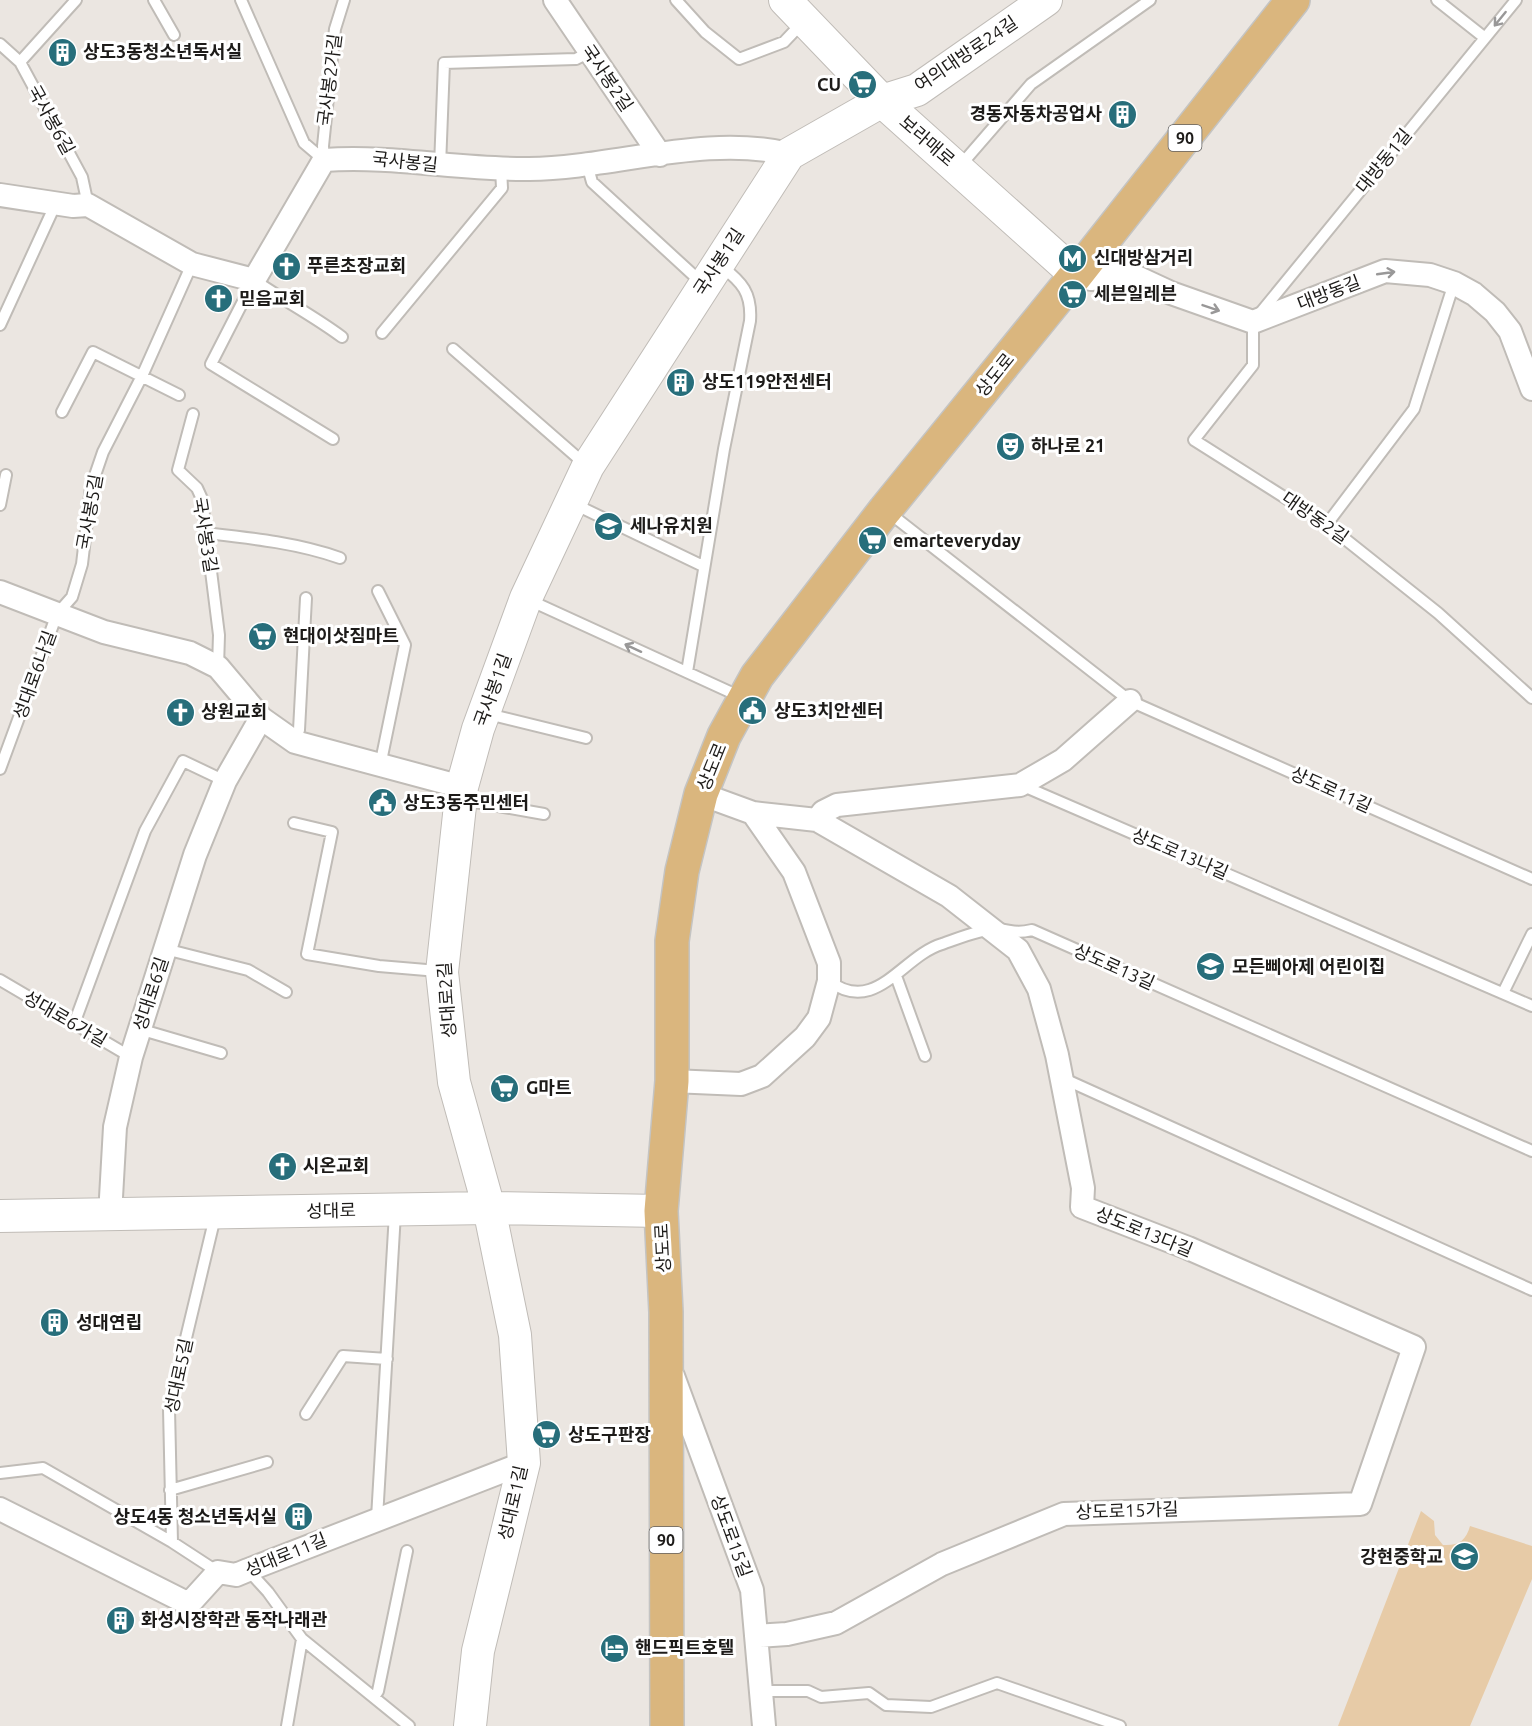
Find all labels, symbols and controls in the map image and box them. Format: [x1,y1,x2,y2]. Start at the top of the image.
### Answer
street label: 여의대방로24길 [910,11,1021,95]
one-way arrow [1494,11,1507,27]
street label: 국사봉2가길 [313,33,345,127]
building icon: 상도3동청소년독서실 [46,36,78,68]
street label: 국사봉2길 [578,40,637,115]
place label: 상도3동청소년독서실 [83,41,242,61]
supermarket icon: CU [846,69,878,101]
place label: CU [817,74,841,94]
street label: 국사봉6길 [25,81,79,158]
building icon: 경동자동차공업사 [1107,98,1139,130]
place label: 경동자동차공업사 [970,103,1102,123]
street label: 보라매로 [896,111,959,170]
street label: 대방동1길 [1351,124,1415,196]
road number: 90 [1168,125,1202,151]
street label: 국사봉길 [371,148,439,174]
street label: 국사봉1길 [689,224,747,299]
metro station icon: 신대방삼거리 [1057,242,1089,274]
place label: 신대방삼거리 [1094,247,1193,267]
church icon: 푸른초장교회 [270,250,302,282]
place label: 푸른초장교회 [307,255,406,275]
one-way arrow [1376,267,1395,278]
street label: 대방동길 [1294,271,1363,313]
supermarket icon: 세븐일레븐 [1057,278,1089,310]
church icon: 믿음교회 [202,283,234,315]
place label: 세븐일레븐 [1094,283,1177,303]
place label: 믿음교회 [239,288,305,308]
one-way arrow [1201,303,1220,314]
street label: 상도로 [971,349,1018,400]
building icon: 상도119안전센터 [665,366,697,398]
place label: 상도119안전센터 [702,371,832,391]
theatre icon: 하나로 21 [994,430,1026,462]
place label: 하나로 21 [1031,435,1105,455]
street label: 국사봉5길 [73,472,105,551]
street label: 대방동2길 [1279,487,1353,547]
street label: 국사봉3길 [190,496,222,574]
school or university icon: 세나유치원 [593,510,625,542]
place label: 세나유치원 [630,515,713,535]
supermarket icon: emarteveryday [856,525,888,557]
place label: emarteveryday [893,530,1021,550]
supermarket icon: 현대이삿짐마트 [246,620,278,652]
place label: 현대이삿짐마트 [283,625,399,645]
street label: 성대로6나길 [9,628,59,722]
one-way arrow [625,642,643,653]
street label: 국사봉1길 [470,650,515,729]
public building icon: 상도3치안센터 [737,695,769,727]
church icon: 상원교회 [164,696,196,728]
place label: 상도3치안센터 [774,700,884,720]
place label: 상원교회 [201,701,267,721]
street label: 상도로 [692,740,730,793]
street label: 상도로11길 [1288,762,1375,816]
public building icon: 상도3동주민센터 [366,787,398,819]
place label: 상도3동주민센터 [403,792,529,812]
street label: 상도로13나길 [1129,824,1232,882]
street label: 상도로13길 [1071,939,1158,993]
school or university icon: 모든삐아제 어린이집 [1195,951,1227,983]
street label: 성대로6길 [129,954,171,1033]
place label: 모든삐아제 어린이집 [1232,956,1385,976]
street label: 성대로2길 [433,961,459,1039]
street label: 성대로6가길 [20,986,111,1050]
supermarket icon: G마트 [489,1072,521,1104]
place label: G마트 [526,1077,572,1097]
church icon: 시온교회 [266,1150,298,1182]
place label: 시온교회 [303,1155,369,1175]
street label: 성대로 [306,1200,356,1220]
street label: 상도로13다길 [1093,1202,1196,1260]
street label: 상도로 [651,1223,673,1273]
building icon: 성대연립 [39,1307,71,1339]
place label: 성대연립 [76,1312,142,1332]
street label: 성대로5길 [160,1336,196,1415]
supermarket icon: 상도구판장 [531,1419,563,1451]
place label: 상도구판장 [568,1424,651,1444]
street label: 성대로1길 [494,1463,530,1542]
street label: 상도로15길 [708,1492,756,1580]
street label: 상도로15가길 [1075,1498,1179,1522]
building icon: 상도4동 청소년독서실 [282,1501,314,1533]
place label: 상도4동 청소년독서실 [114,1506,277,1526]
road number: 90 [650,1527,682,1553]
street label: 성대로11길 [242,1529,329,1580]
school or university icon: 강현중학교 [1448,1541,1480,1573]
place label: 강현중학교 [1360,1546,1443,1566]
building icon: 화성시장학관 동작나래관 [104,1604,136,1636]
place label: 화성시장학관 동작나래관 [141,1609,328,1629]
hotel icon: 핸드픽트호텔 [598,1632,630,1664]
place label: 핸드픽트호텔 [635,1637,734,1657]

